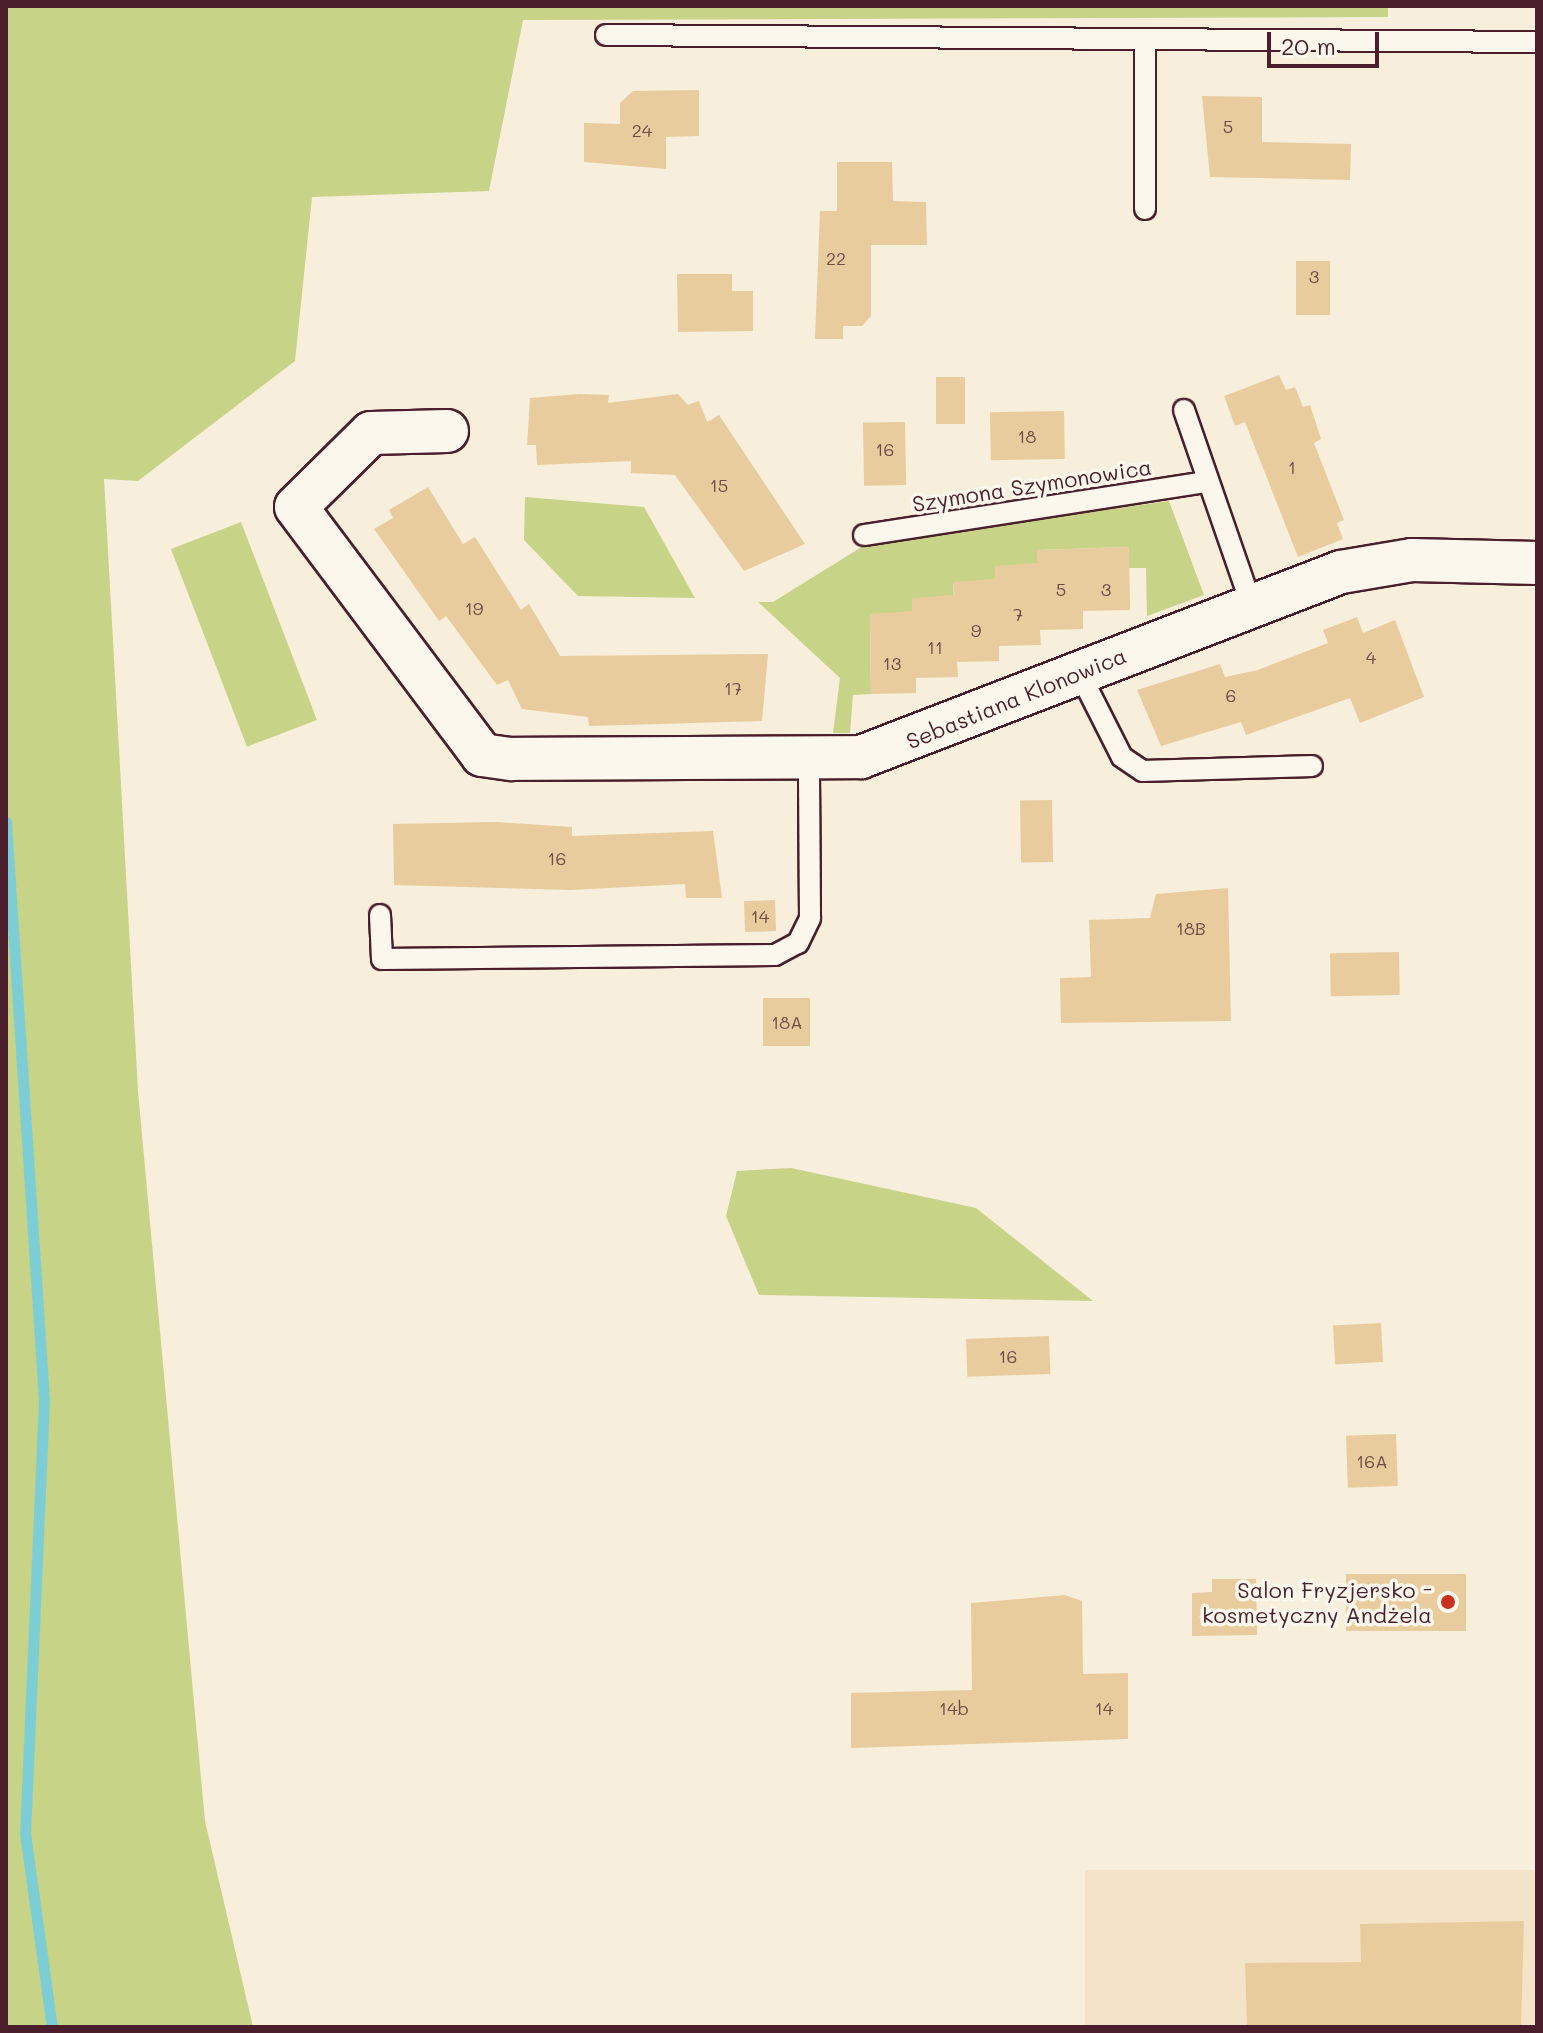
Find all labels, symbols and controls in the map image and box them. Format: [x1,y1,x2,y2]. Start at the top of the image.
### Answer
scale bar [1271,16,1383,66]
text: 20 m [1281,30,1336,61]
house number: 5 [1223,115,1233,137]
house number: 24 [632,119,652,141]
house number: 22 [826,247,846,269]
house number: 3 [1309,265,1319,287]
house number: 18 [1018,425,1036,447]
house number: 16 [876,438,894,460]
street label: Szymona Szymonowica [910,453,1154,517]
house number: 1 [1288,456,1296,478]
house number: 15 [710,474,728,496]
house number: 5 [1056,578,1066,600]
house number: 3 [1101,578,1111,600]
house number: 19 [465,597,483,619]
house number: 7 [1013,603,1023,625]
house number: 9 [971,619,981,641]
house number: 11 [927,636,943,658]
street label: Sebastiana Klonowica [902,642,1130,754]
house number: 4 [1366,646,1376,668]
house number: 13 [883,652,901,674]
house number: 17 [724,677,742,699]
house number: 6 [1226,684,1236,706]
house number: 16 [548,847,566,869]
house number: 14 [751,905,769,927]
house number: 18B [1176,917,1206,939]
house number: 18A [771,1011,803,1033]
house number: 16 [999,1345,1017,1367]
house number: 16A [1356,1450,1388,1472]
place label: Salon Fryzjersko - kosmetyczny Andżela [1202,1576,1432,1628]
marker: Salon Fryzjersko - kosmetyczny Andżela [1439,1593,1457,1611]
house number: 14b [939,1697,969,1719]
house number: 14 [1095,1697,1113,1719]

